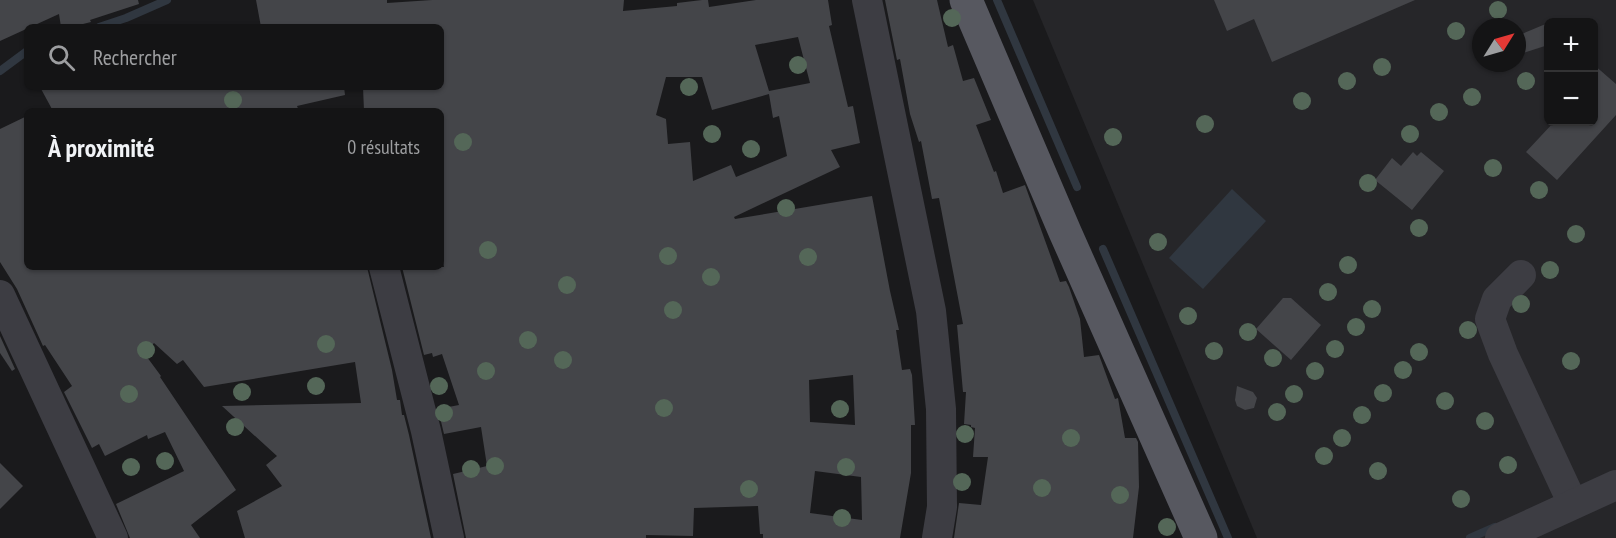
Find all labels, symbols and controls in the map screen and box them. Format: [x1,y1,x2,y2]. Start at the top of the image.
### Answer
north arrow [1472,18,1526,72]
map controls [1544,18,1598,126]
button: + [1544,18,1598,72]
search box [24,24,444,90]
icon: search [45,41,78,74]
text: Rechercher [93,43,177,71]
button: − [1544,72,1598,126]
text: À proximité [48,131,155,164]
text: 0 résultats [347,134,420,160]

